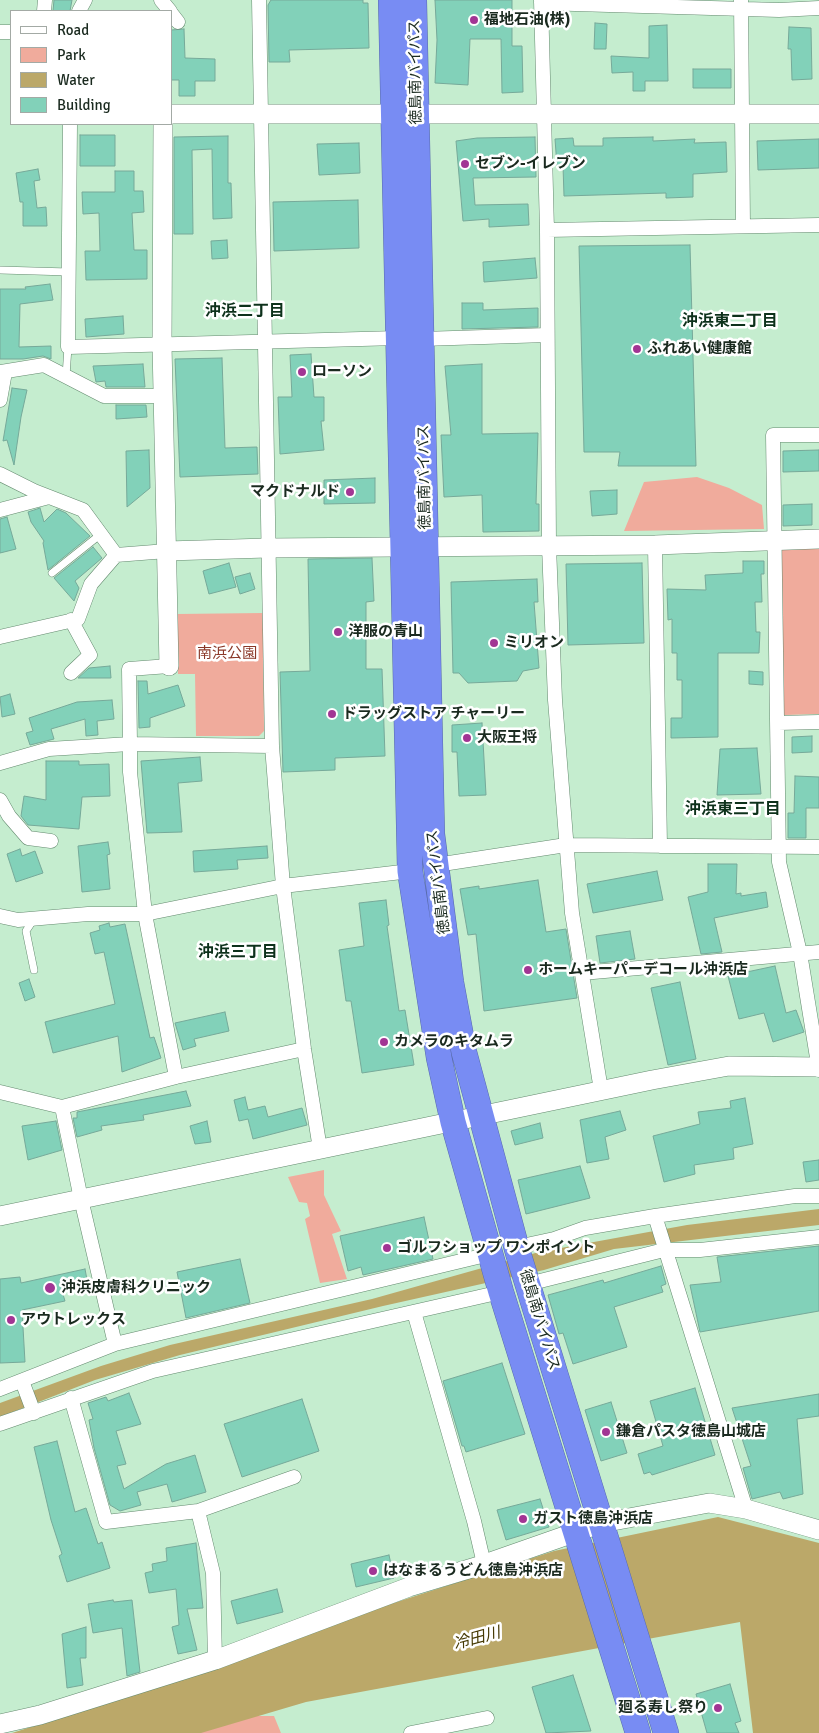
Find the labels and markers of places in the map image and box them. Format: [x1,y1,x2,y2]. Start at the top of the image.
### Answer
place label: 福地石油(株) [484,11,570,29]
marker: 福地石油(株) [468,14,480,26]
place label: セブン-イレブン [475,155,586,173]
marker: セブン-イレブン [459,158,471,170]
place label: ふれあい健康館 [647,340,752,358]
marker: ふれあい健康館 [631,343,643,355]
place label: ローソン [312,363,372,381]
marker: ローソン [296,366,308,378]
place label: マクドナルド [250,483,340,501]
marker: マクドナルド [344,486,356,498]
place label: 洋服の青山 [348,623,423,641]
marker: 洋服の青山 [332,626,344,638]
place label: ミリオン [504,634,564,652]
marker: ミリオン [488,637,500,649]
place label: ドラッグストア チャーリー [342,705,525,723]
marker: ドラッグストア チャーリー [326,708,338,720]
place label: 大阪王将 [477,729,537,747]
marker: 大阪王将 [461,732,473,744]
place label: ホームキーパーデコール沖浜店 [538,961,748,979]
marker: ホームキーパーデコール沖浜店 [522,964,534,976]
place label: カメラのキタムラ [394,1033,514,1051]
marker: カメラのキタムラ [378,1036,390,1048]
place label: ゴルフショップ ワンポイント [397,1239,595,1257]
marker: ゴルフショップ ワンポイント [381,1242,393,1254]
place label: 沖浜皮膚科クリニック [61,1279,211,1297]
marker: 沖浜皮膚科クリニック [43,1281,57,1295]
place label: アウトレックス [21,1311,126,1329]
marker: アウトレックス [5,1314,17,1326]
place label: 鎌倉パスタ徳島山城店 [616,1423,766,1441]
marker: 鎌倉パスタ徳島山城店 [600,1426,612,1438]
place label: ガスト徳島沖浜店 [533,1510,653,1528]
marker: ガスト徳島沖浜店 [517,1513,529,1525]
place label: はなまるうどん徳島沖浜店 [383,1562,563,1580]
marker: はなまるうどん徳島沖浜店 [367,1565,379,1577]
place label: 廻る寿し祭り [618,1699,708,1717]
marker: 廻る寿し祭り [712,1702,724,1714]

